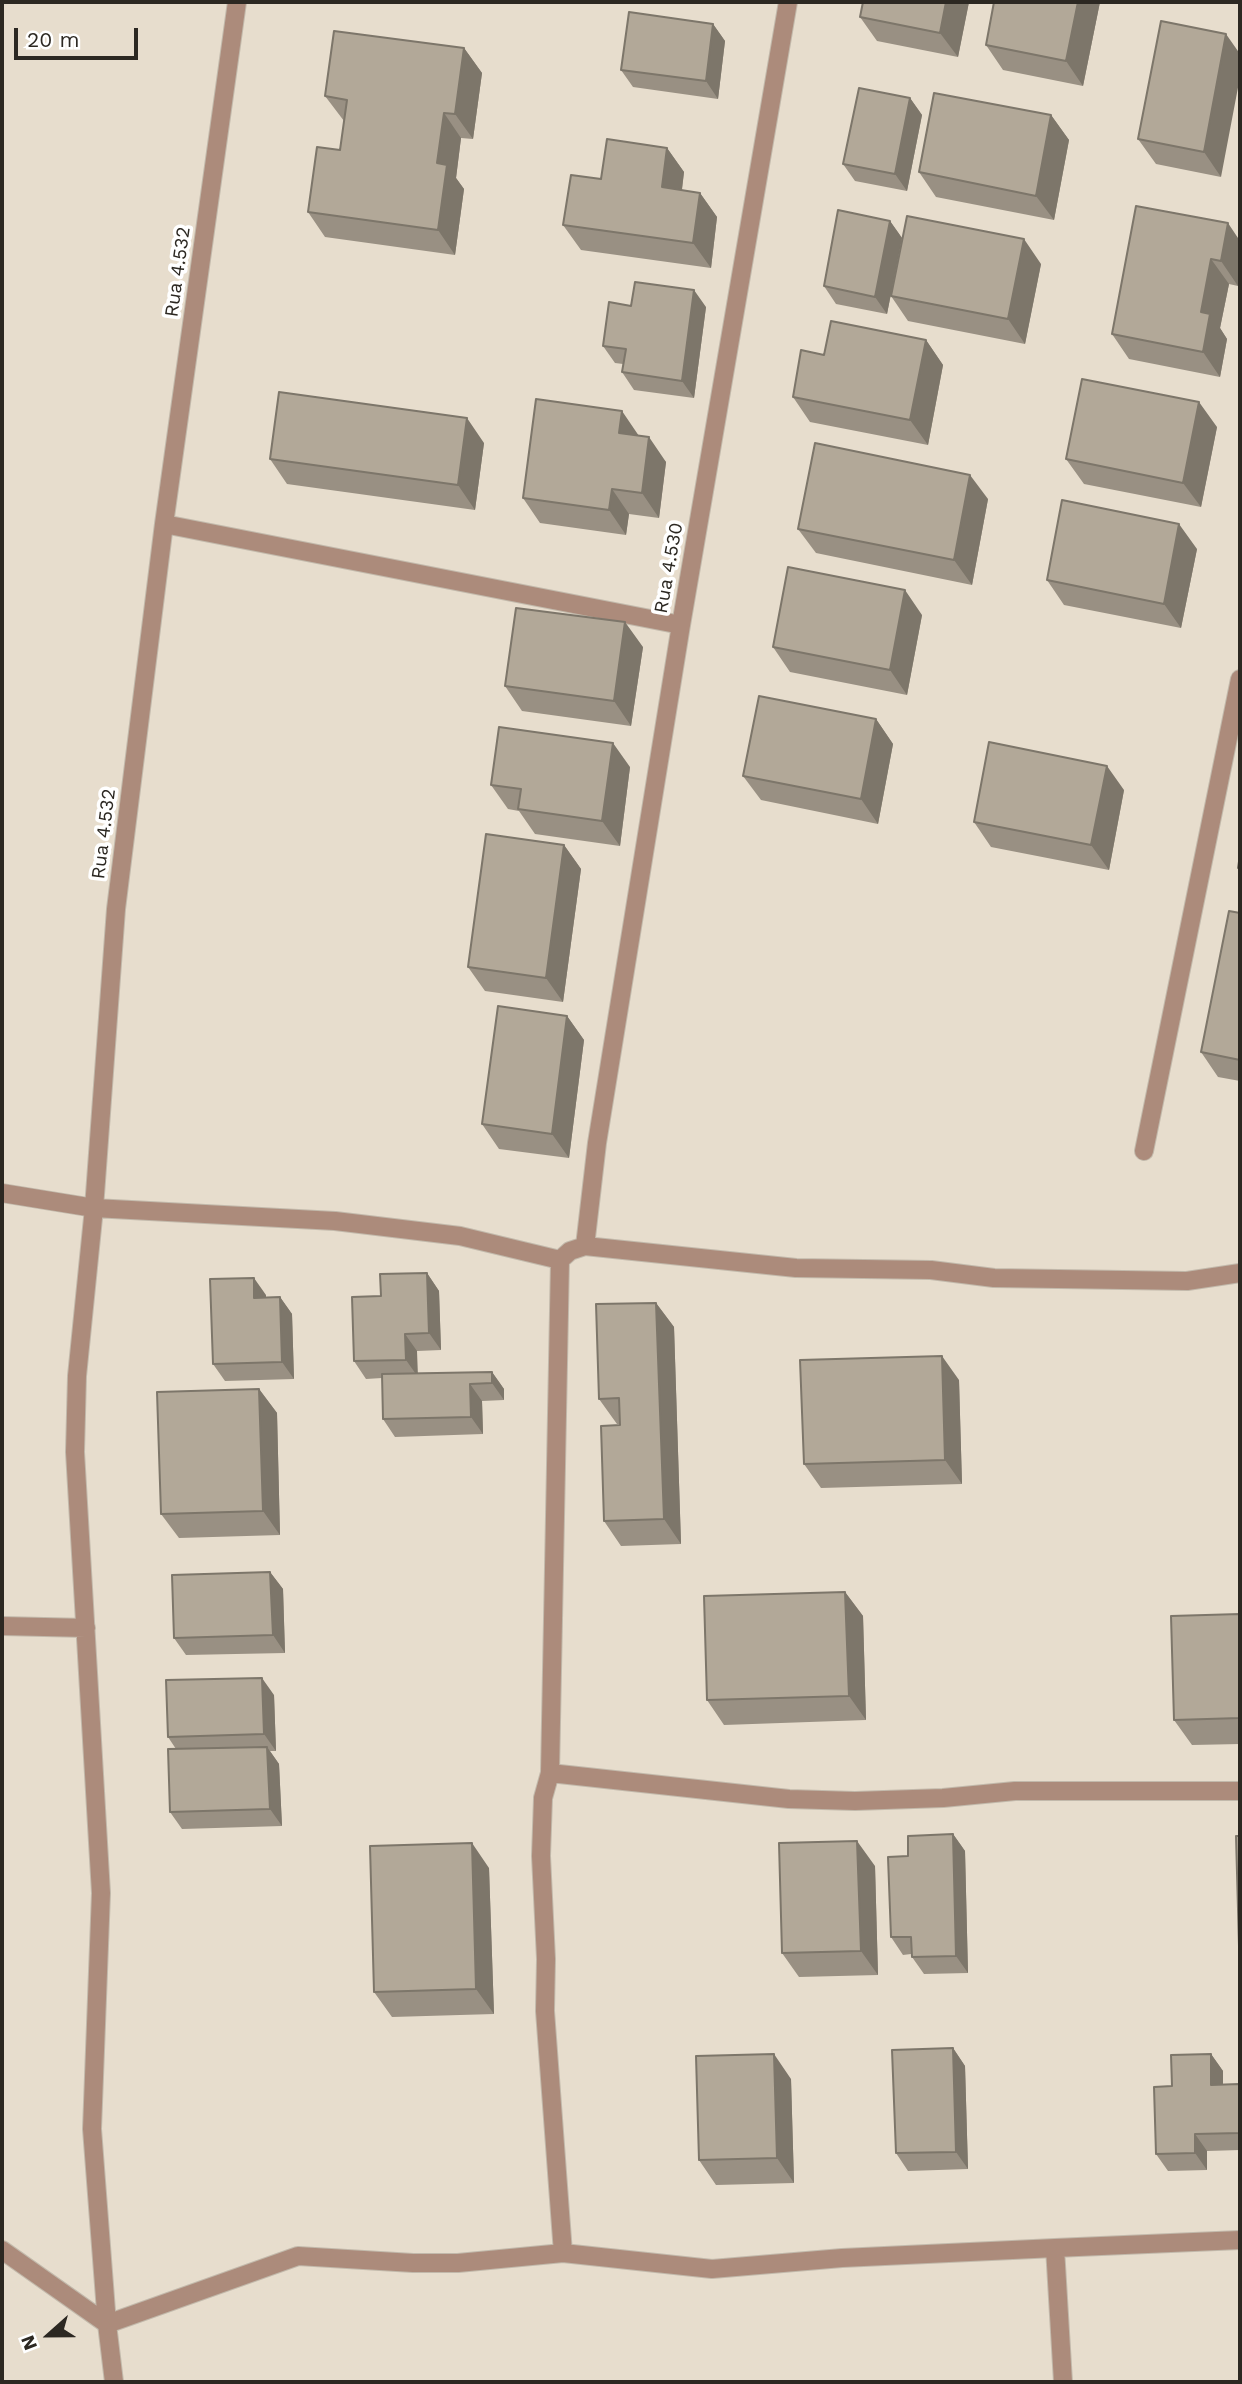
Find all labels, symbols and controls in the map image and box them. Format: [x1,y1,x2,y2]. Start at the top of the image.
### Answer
scale bar [18,14,142,58]
text: 20 m [27,27,79,52]
street label: Rua 4.532 [160,225,196,319]
street label: Rua 4.530 [650,521,688,615]
street label: Rua 4.532 [87,787,121,881]
north arrow [14,2300,84,2370]
text: N [16,2332,42,2353]

